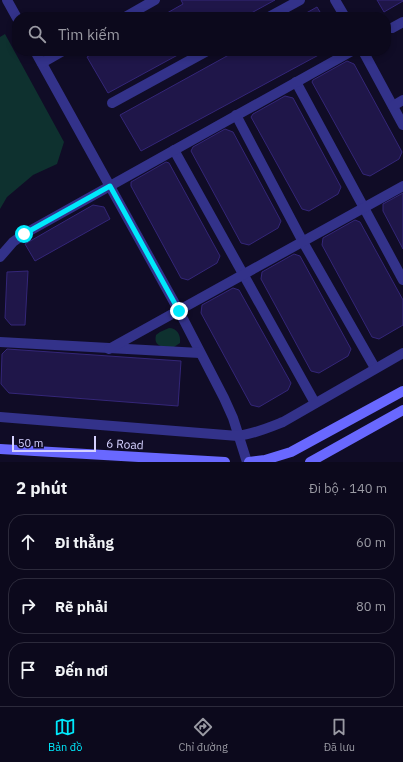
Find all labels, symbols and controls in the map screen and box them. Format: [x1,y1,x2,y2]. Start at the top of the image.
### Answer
search box [12,12,391,56]
icon: search [26,23,48,45]
text: Tìm kiếm [58,25,120,44]
route start [15,225,33,243]
route end [170,302,188,320]
scale bar [12,434,96,453]
text: 50 m [18,436,43,450]
street label: 6 Road [106,436,144,452]
text: 2 phút [16,477,67,499]
text: Đi bộ · 140 m [309,480,387,497]
icon: ahead [17,531,39,553]
text: Đi thẳng [55,533,114,552]
text: 60 m [356,534,386,551]
icon: right [17,595,39,617]
text: Rẽ phải [55,597,108,616]
text: 80 m [356,598,386,615]
icon: arrive [17,659,39,681]
text: Đến nơi [55,661,108,680]
tab: Bản đồ [48,716,82,754]
tab: Chỉ đường [178,716,228,754]
tab: Đã lưu [324,716,355,754]

